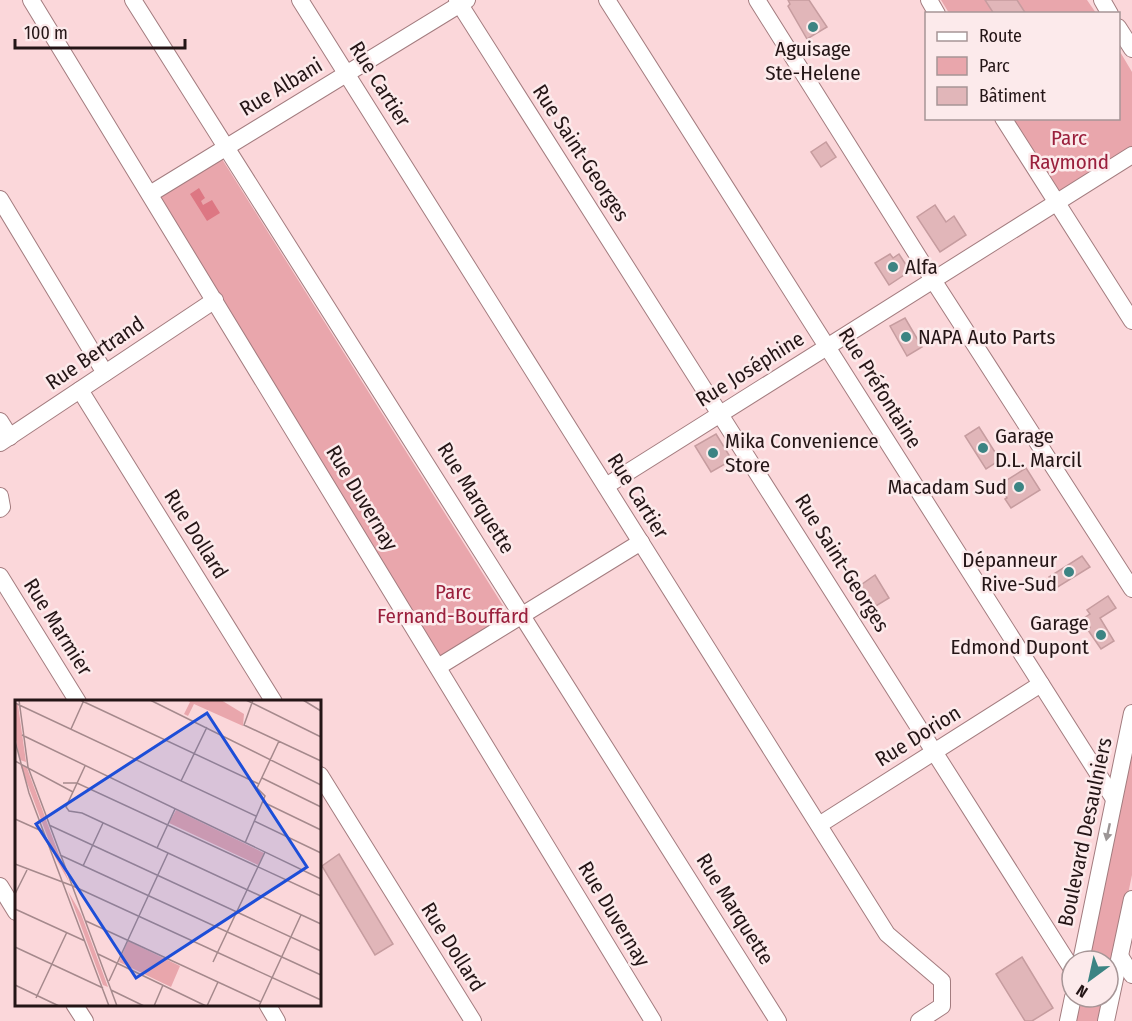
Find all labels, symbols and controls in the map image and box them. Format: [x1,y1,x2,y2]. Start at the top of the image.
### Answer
scale bar [15,12,184,50]
legend [925,12,1120,120]
marker: Aguisage Ste-Helene [806,20,820,34]
text: 100 m [24,22,68,44]
text: Route [979,25,1022,47]
place label: Aguisage Ste-Helene [765,36,861,86]
street label: Rue Cartier [344,37,417,132]
street label: Rue Albani [235,52,327,122]
text: Parc [979,55,1010,77]
street label: Rue Saint-Georges [527,80,635,226]
text: Bâtiment [979,85,1046,107]
park label: Parc Raymond [1029,125,1109,175]
place label: Alfa [905,254,938,280]
marker: Alfa [886,260,900,274]
street label: Rue Bertrand [41,311,149,395]
street label: Rue Préfontaine [833,323,927,453]
place label: NAPA Auto Parts [918,324,1055,350]
street label: Rue Joséphine [691,325,809,413]
marker: NAPA Auto Parts [899,330,913,344]
place label: Garage D.L. Marcil [995,423,1082,473]
place label: Mika Convenience Store [725,428,879,478]
street label: Rue Marquette [432,438,520,558]
street label: Rue Duvernay [320,441,404,556]
marker: Garage D.L. Marcil [976,441,990,455]
marker: Mika Convenience Store [706,446,720,460]
street label: Rue Cartier [602,449,675,544]
place label: Macadam Sud [887,474,1007,500]
marker: Macadam Sud [1012,480,1026,494]
street label: Rue Dollard [158,485,234,583]
street label: Rue Saint-Georges [789,489,895,637]
place label: Dépanneur Rive-Sud [962,547,1058,597]
marker: Dépanneur Rive-Sud [1062,565,1076,579]
street label: Rue Marmier [18,574,98,681]
park label: Parc Fernand-Bouffard [377,579,529,629]
place label: Garage Edmond Dupont [951,610,1089,660]
marker: Garage Edmond Dupont [1094,628,1108,642]
inset map [15,700,321,1006]
street label: Rue Dorion [871,700,965,772]
street label: Boulevard Desaulniers [1052,735,1118,929]
one-way arrow [1103,823,1112,842]
street label: Rue Marquette [691,849,779,969]
street label: Rue Duvernay [572,857,656,972]
street label: Rue Dollard [415,898,491,996]
north arrow [1060,949,1120,1009]
text: N [1073,981,1091,1002]

